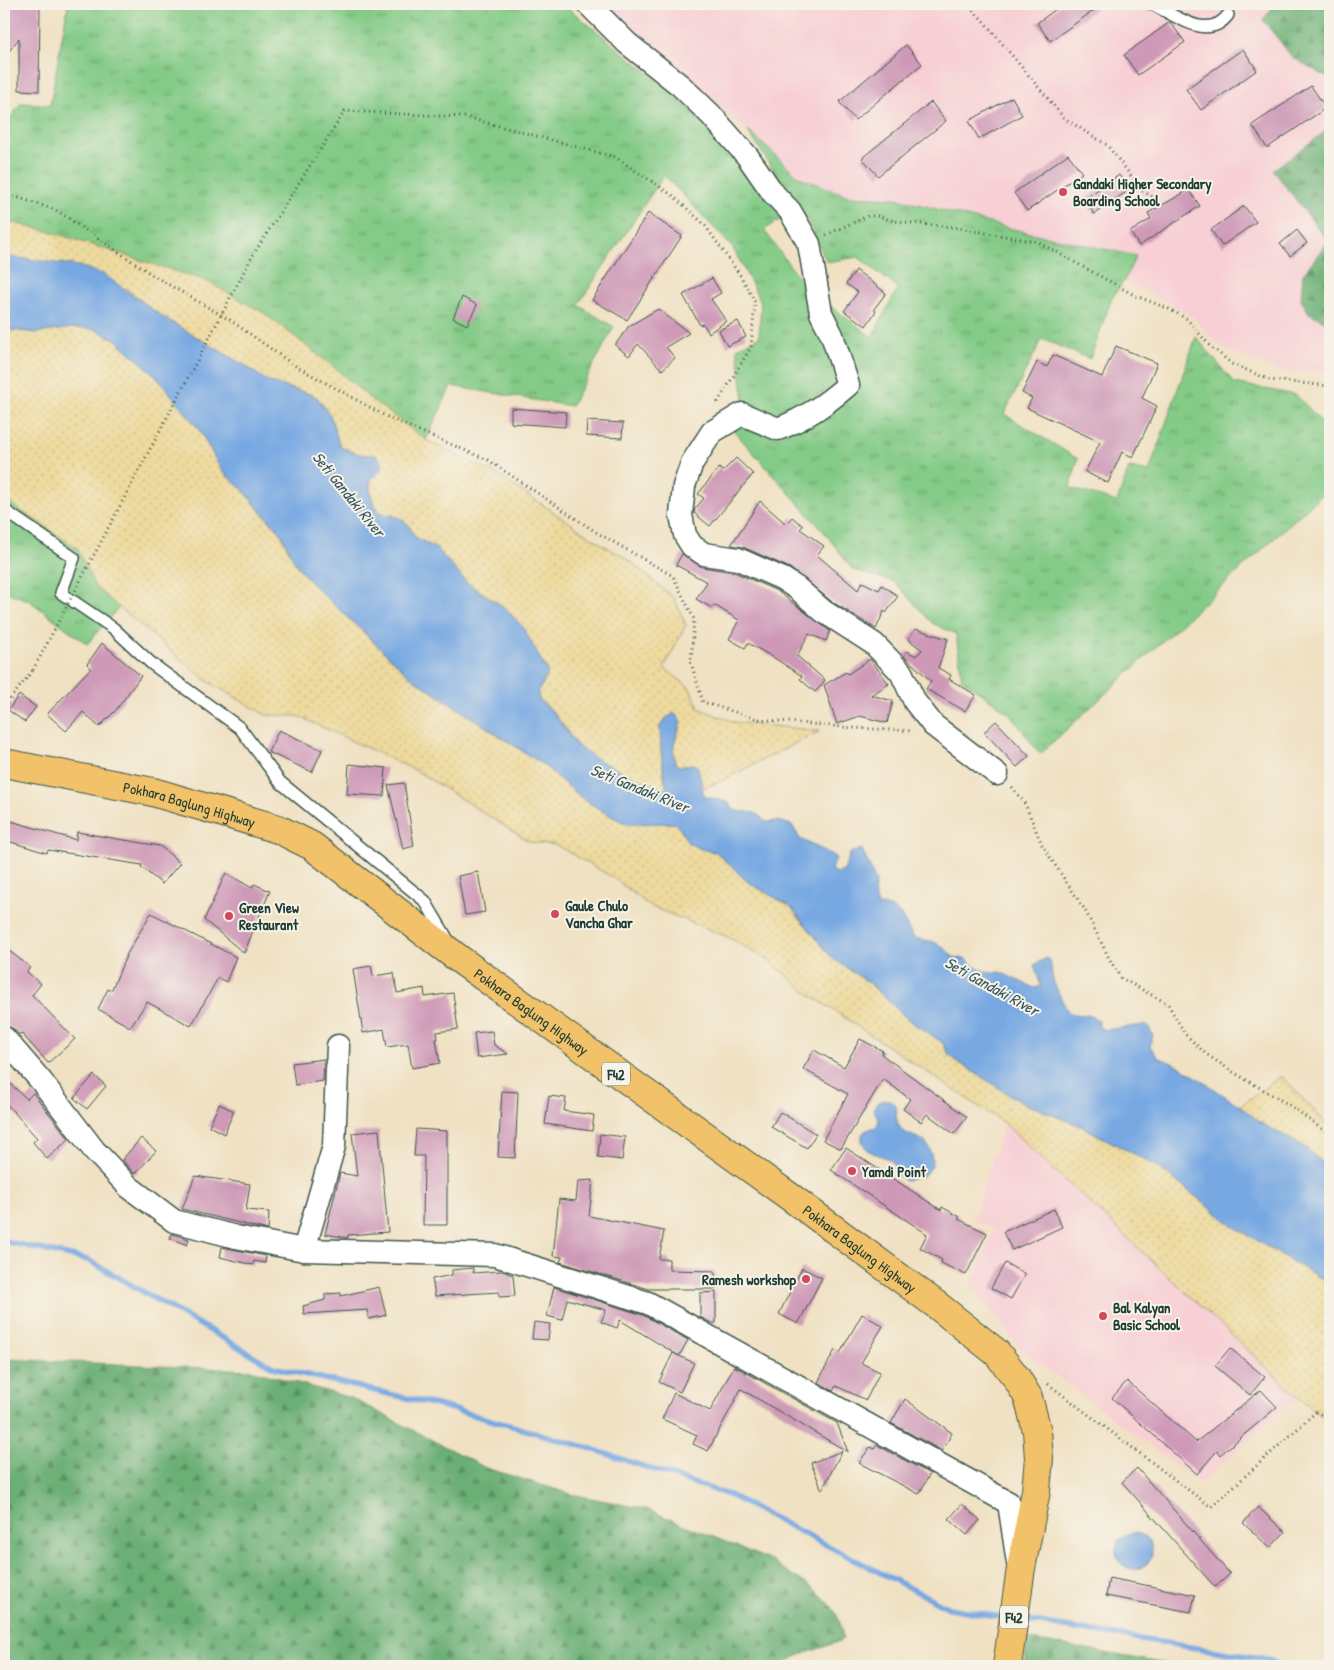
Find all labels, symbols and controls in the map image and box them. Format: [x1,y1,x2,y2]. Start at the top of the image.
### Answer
place label: Gandaki Higher Secondary Boarding School [1073,173,1212,212]
marker: Gandaki Higher Secondary Boarding School [1057,186,1069,198]
water label: Seti Gandaki River [308,447,391,543]
water label: Seti Gandaki River [588,758,694,818]
street label: Pokhara Baglung Highway [121,776,258,832]
place label: Gaule Chulo Vancha Ghar [565,895,633,933]
place label: Green View Restaurant [239,897,299,935]
marker: Gaule Chulo Vancha Ghar [549,908,561,920]
marker: Green View Restaurant [223,910,235,922]
water label: Seti Gandaki River [941,951,1044,1022]
street label: Pokhara Baglung Highway [470,963,593,1060]
road number: F42 [602,1062,630,1086]
place label: Yamdi Point [862,1161,927,1182]
marker: Yamdi Point [846,1165,858,1177]
street label: Pokhara Baglung Highway [799,1199,921,1297]
place label: Ramesh workshop [702,1269,797,1291]
marker: Ramesh workshop [800,1273,812,1285]
place label: Bal Kalyan Basic School [1113,1297,1181,1335]
marker: Bal Kalyan Basic School [1097,1310,1109,1322]
road number: F42 [1000,1605,1028,1628]

